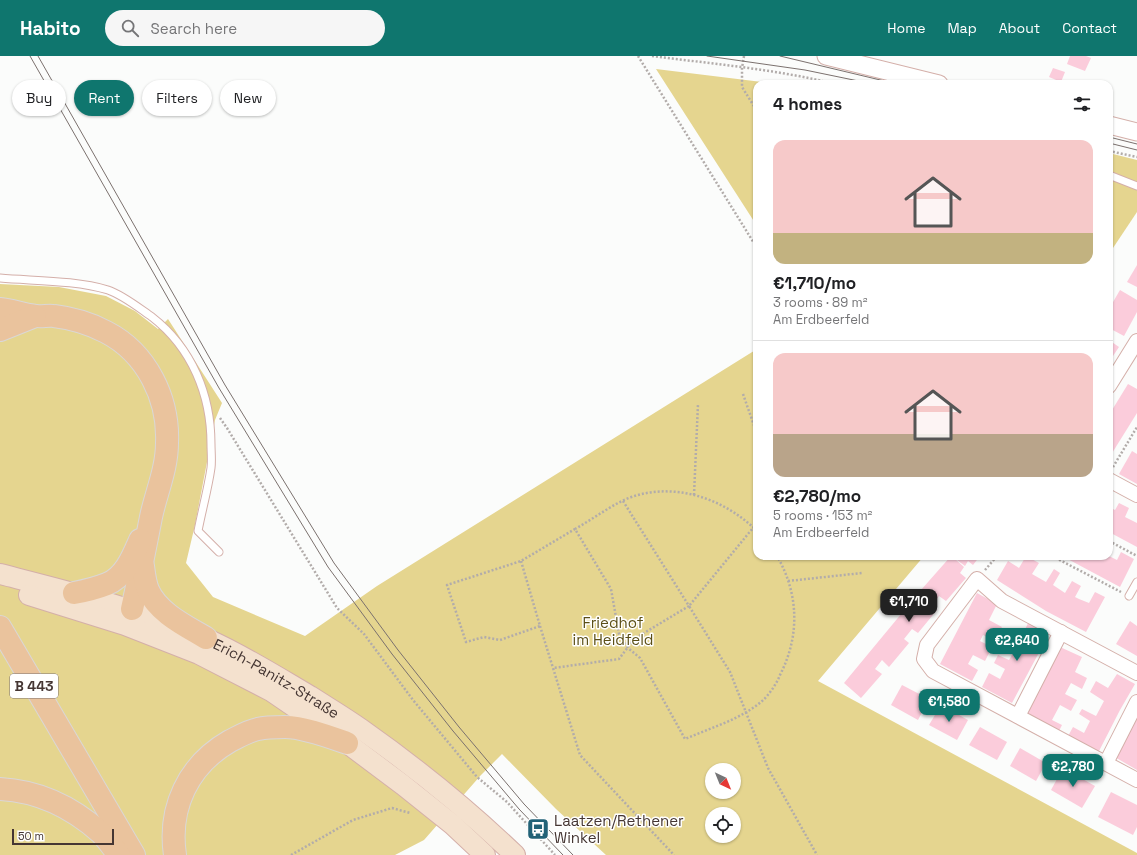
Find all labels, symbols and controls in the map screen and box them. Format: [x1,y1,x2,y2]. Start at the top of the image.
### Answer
search box [105,10,385,46]
text: Habito [20,16,81,41]
icon: search [119,17,141,39]
text: Search here [151,19,237,38]
text: Home [887,19,925,37]
text: Map [947,19,977,37]
text: About [999,19,1040,37]
text: Contact [1062,19,1117,37]
chip: Buy [12,80,66,116]
chip: Rent [74,80,134,116]
chip: Filters [142,80,212,116]
chip: New [220,80,276,116]
text: 4 homes [773,93,842,115]
icon: filters [1071,93,1093,115]
icon: home [897,166,969,238]
text: €1,710/mo [773,272,856,294]
text: 3 rooms · 89 m² [773,294,867,311]
text: Am Erdbeerfeld [773,311,869,328]
icon: home [897,379,969,451]
text: €2,780/mo [773,485,861,507]
text: 5 rooms · 153 m² [773,507,872,524]
text: Am Erdbeerfeld [773,524,869,541]
pin: €1,710 [876,589,942,623]
text: €1,710 [889,593,929,610]
park label: Friedhof im Heidfeld [573,613,653,649]
pin: €2,640 [984,628,1050,662]
text: €2,640 [995,632,1039,649]
street label: Erich-Panitz-Straße [210,634,343,722]
road number: B 443 [10,674,58,698]
pin: €1,580 [916,689,982,723]
text: €1,580 [928,693,970,710]
pin: €2,780 [1040,754,1106,788]
text: €2,780 [1051,758,1095,775]
north arrow [705,763,741,799]
map controls [705,763,741,843]
button: locate [705,807,741,843]
place label: Laatzen/Rethener Winkel [554,811,684,847]
bus stop icon: Laatzen/Rethener Winkel [525,816,551,842]
scale bar [12,827,114,846]
text: 50 m [18,829,44,843]

